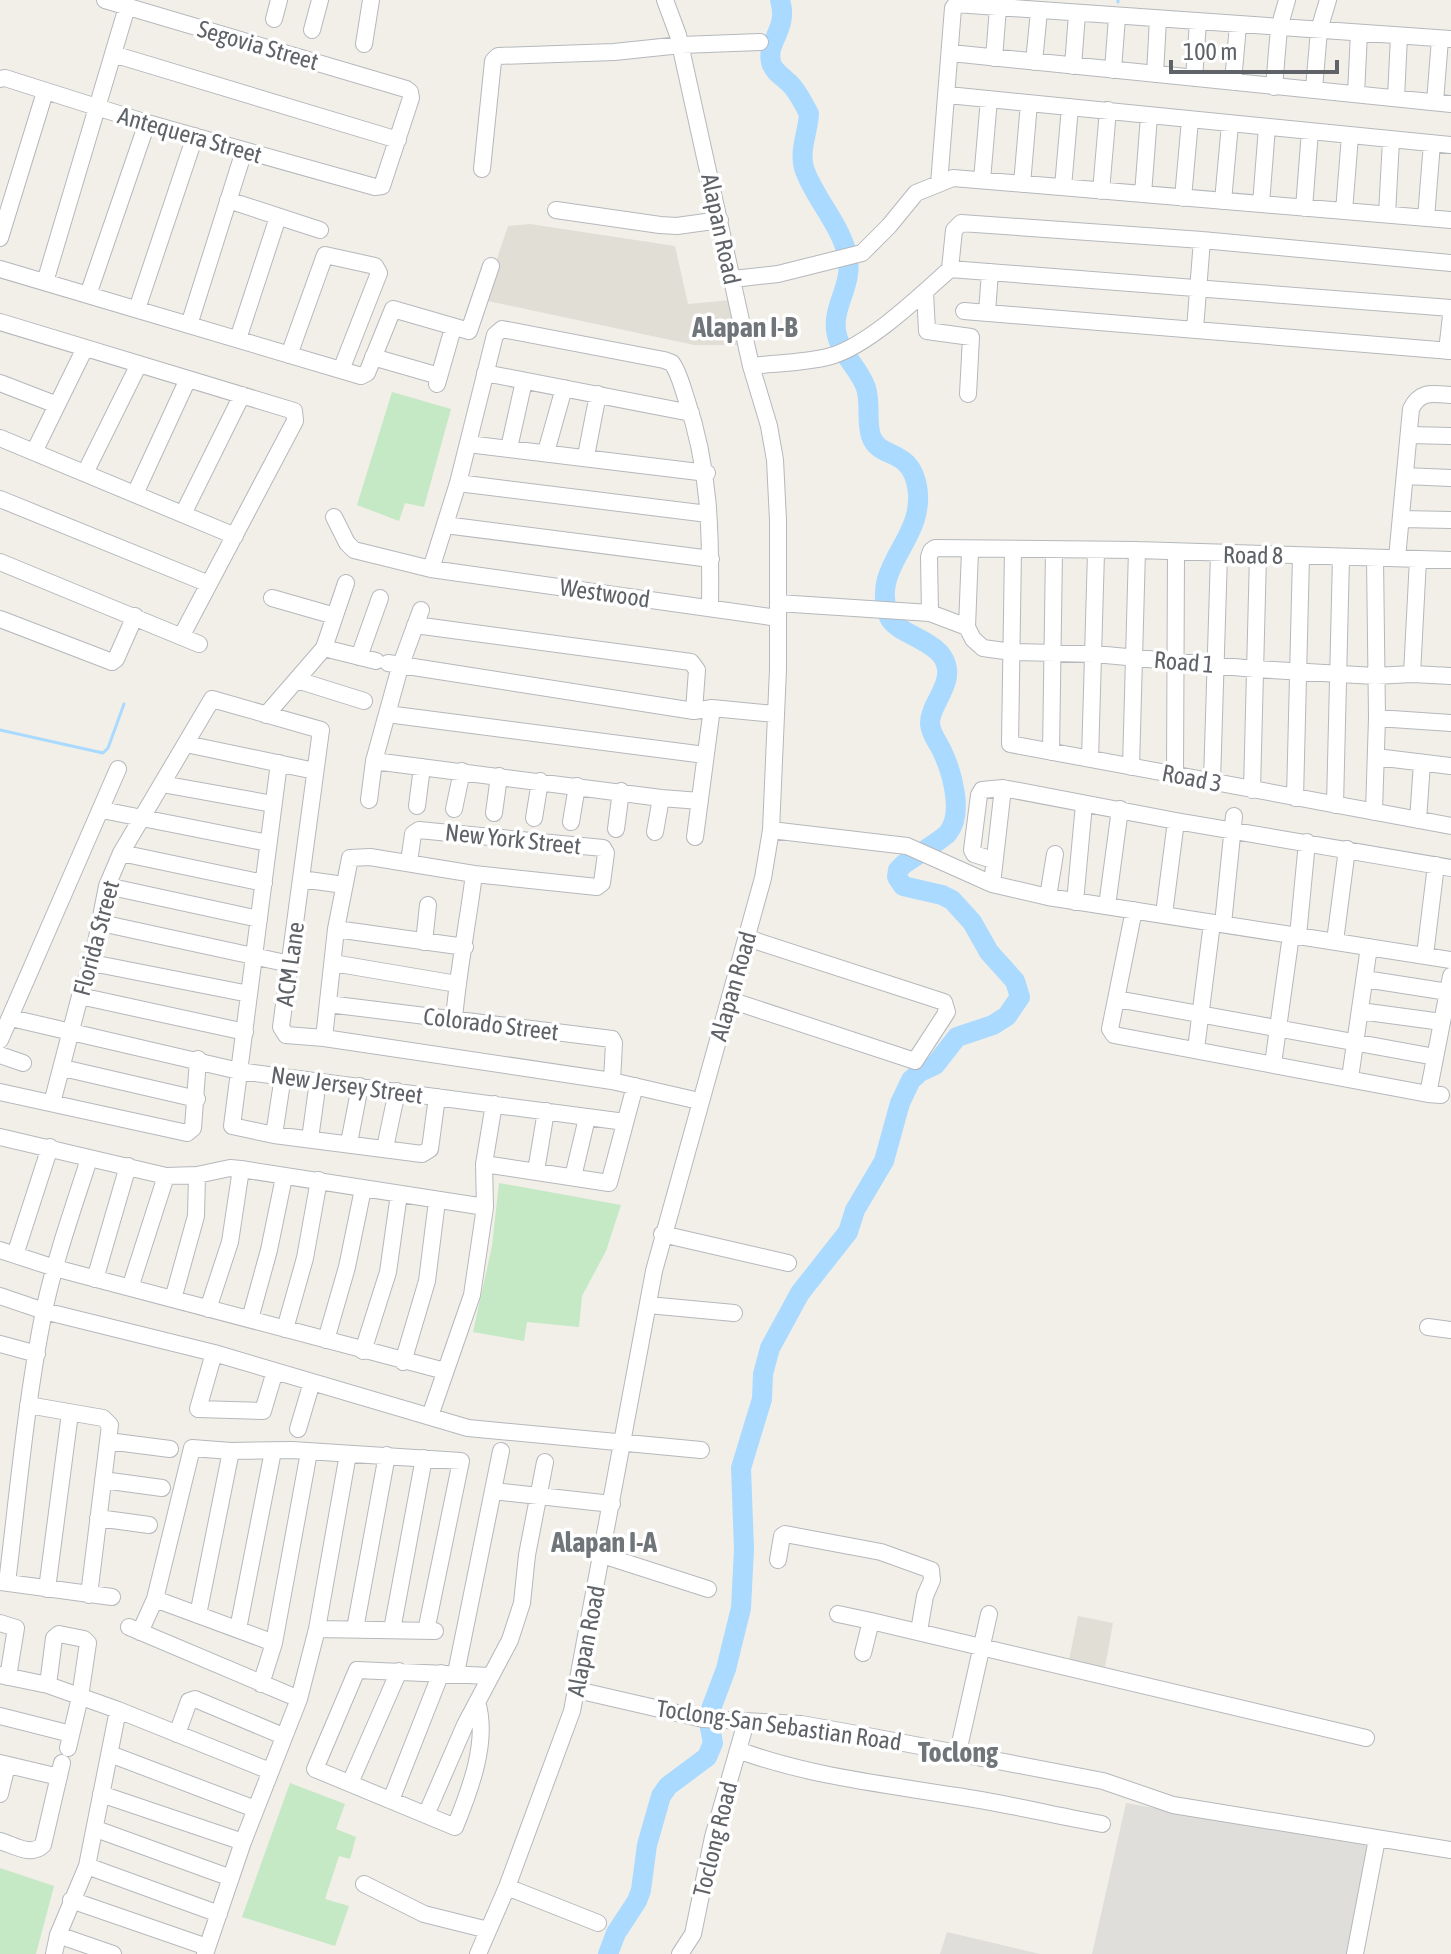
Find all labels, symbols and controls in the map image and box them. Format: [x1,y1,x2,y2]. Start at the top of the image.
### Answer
street label: Segovia Street [195,15,322,75]
scale bar [1171,24,1337,74]
text: 100 m [1183,38,1237,65]
street label: Antequera Street [115,102,265,168]
street label: Alapan Road [696,171,746,287]
district label: Alapan I-B [691,311,798,343]
street label: Road 8 [1223,541,1283,569]
street label: Westwood [558,573,652,613]
street label: Road 1 [1153,646,1215,678]
street label: Road 3 [1160,759,1224,797]
street label: New York Street [444,818,582,860]
street label: Florida Street [68,877,124,999]
street label: ACM Lane [271,920,309,1008]
street label: Alapan Road [705,928,761,1044]
street label: Colorado Street [422,1002,560,1046]
street label: New Jersey Street [269,1061,425,1109]
district label: Alapan I-A [550,1526,657,1558]
street label: Alapan Road [562,1583,610,1699]
street label: Toclong-San Sebastian Road [655,1694,903,1756]
district label: Toclong [918,1736,999,1768]
street label: Toclong Road [688,1779,742,1899]

